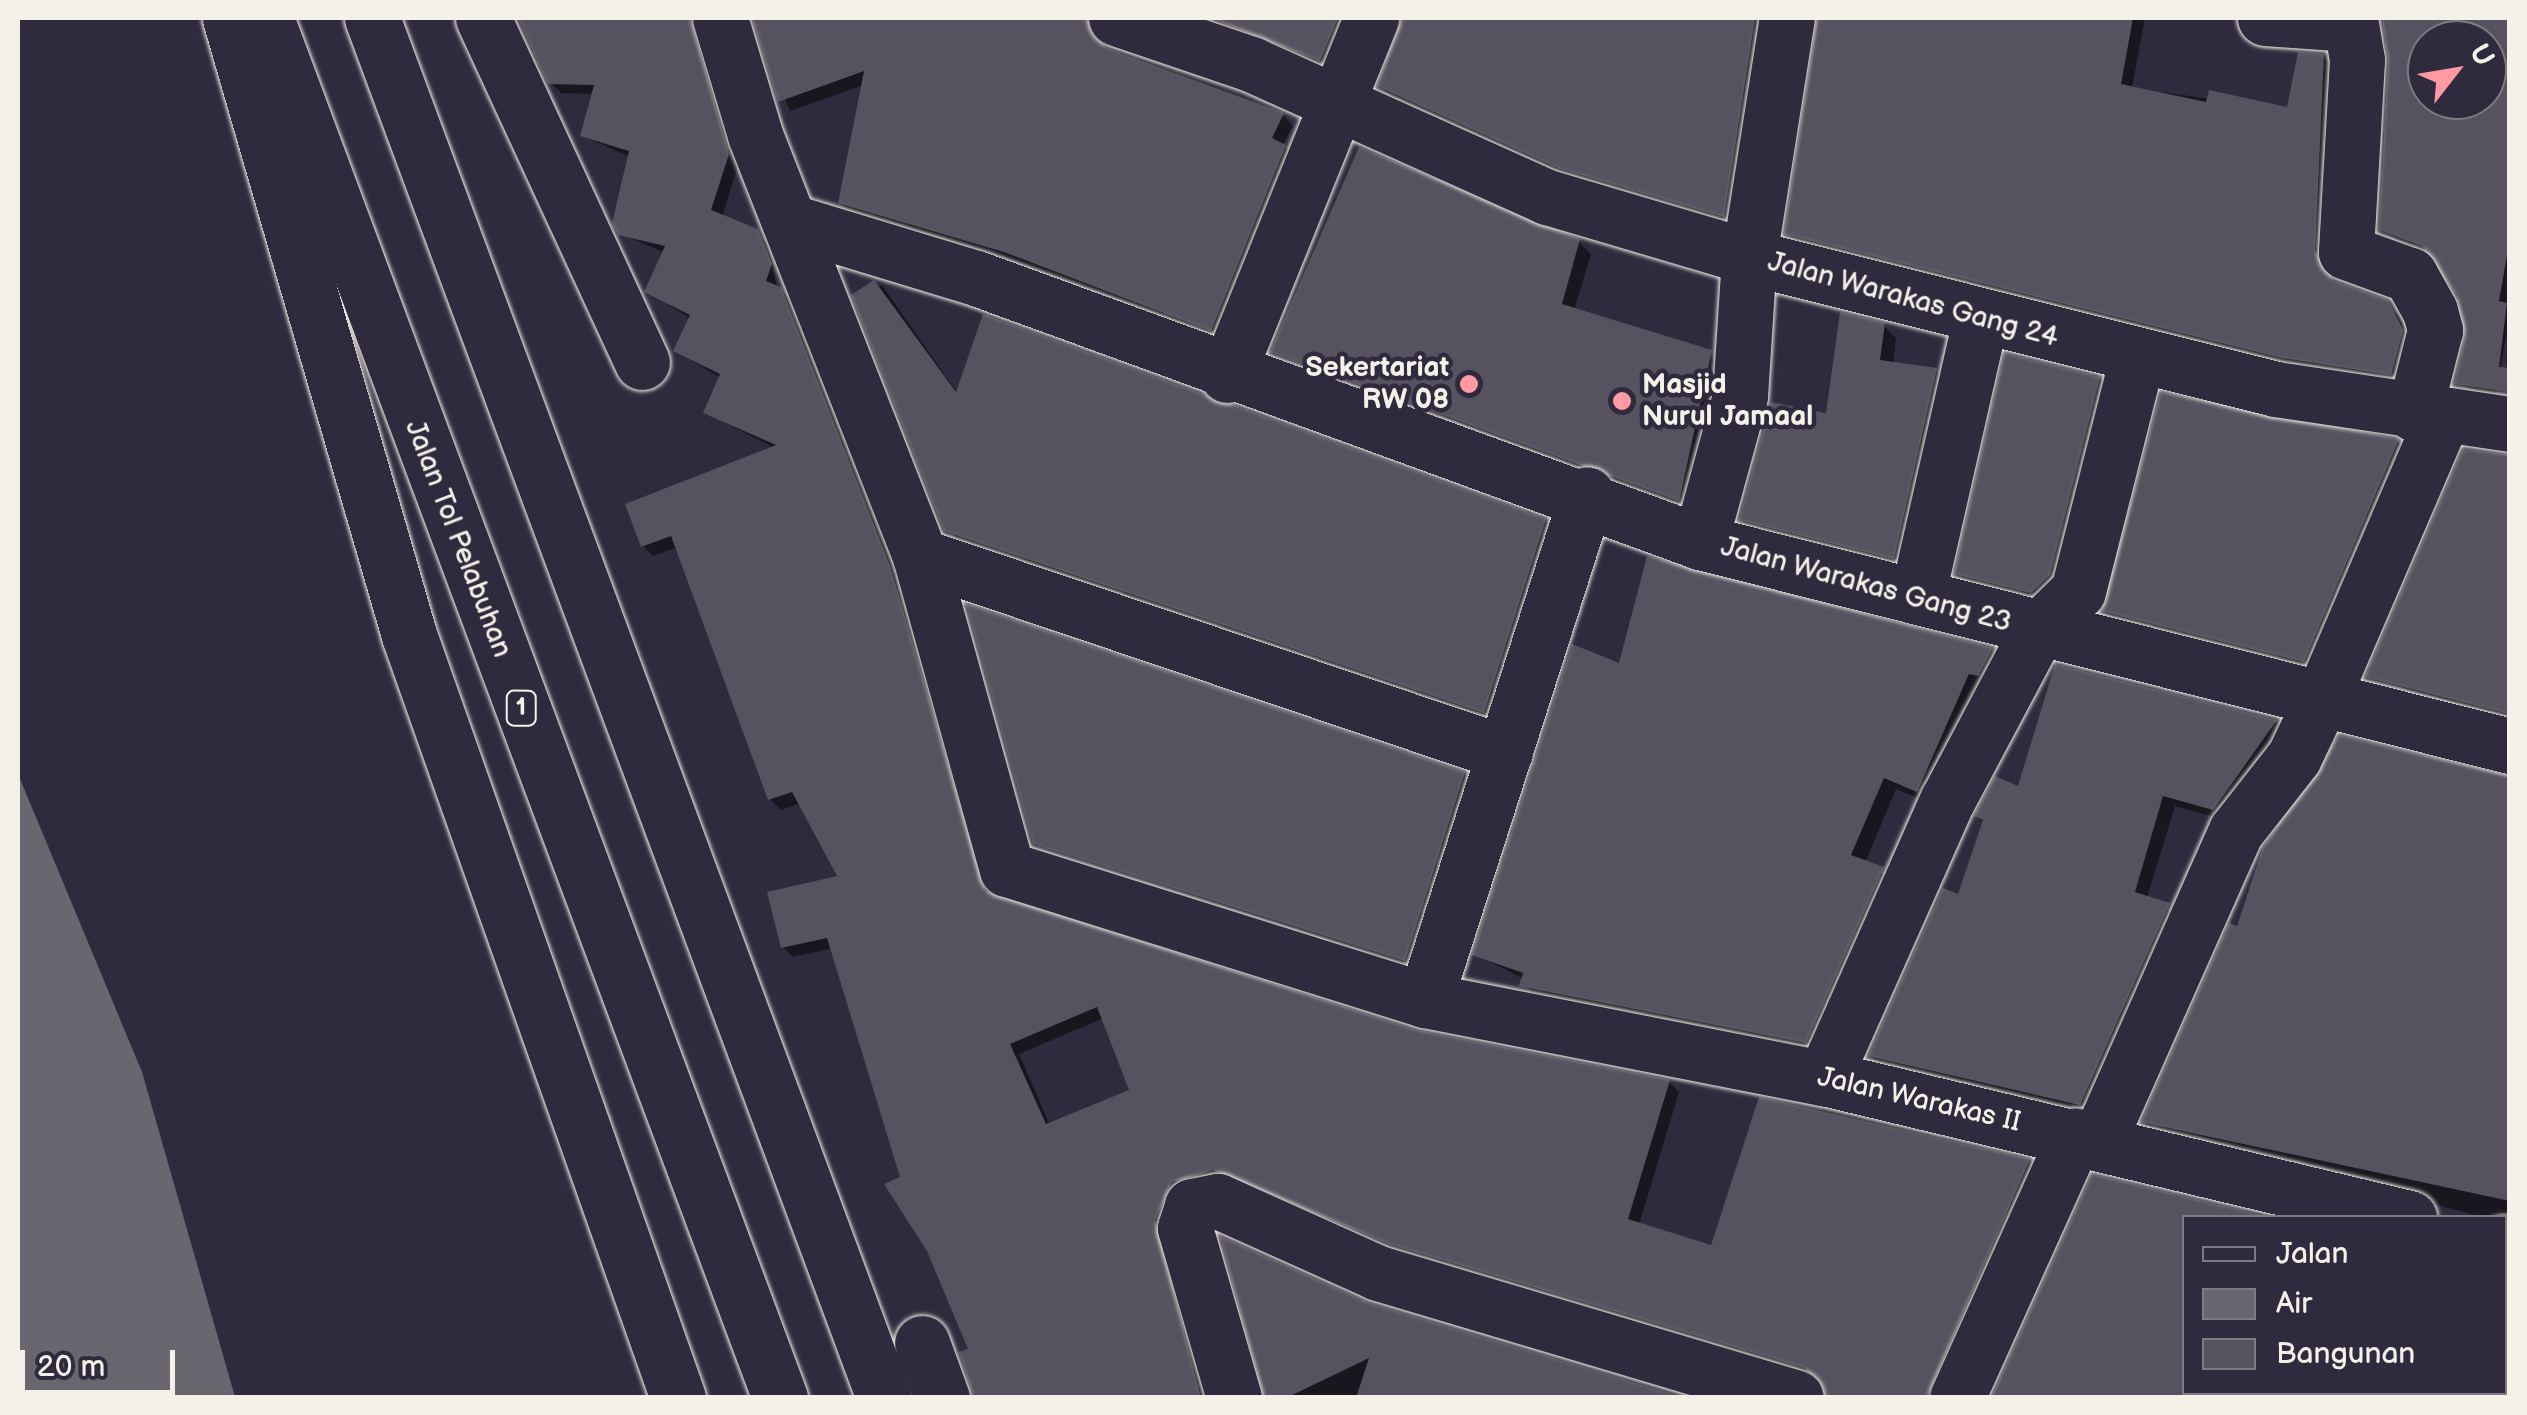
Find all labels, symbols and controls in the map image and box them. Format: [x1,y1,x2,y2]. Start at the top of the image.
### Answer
north arrow [2407,20,2507,120]
text: U [2462,38,2501,72]
street label: Jalan Warakas Gang 24 [1764,245,2062,355]
place label: Sekertariat RW 08 [1306,351,1449,417]
place label: Masjid Nurul Jamaal [1642,368,1813,434]
marker: Sekertariat RW 08 [1458,373,1480,395]
marker: Masjid Nurul Jamaal [1611,390,1633,412]
street label: Jalan Tol Pelabuhan [397,415,519,663]
street label: Jalan Warakas Gang 23 [1717,530,2015,640]
road number: 1 [504,688,538,728]
street label: Jalan Warakas II [1814,1060,2024,1140]
legend [2182,1215,2507,1395]
text: Jalan [2276,1236,2348,1272]
text: Air [2276,1286,2312,1322]
scale bar [25,1330,180,1392]
text: Bangunan [2276,1336,2415,1372]
text: 20 m [37,1349,105,1385]

